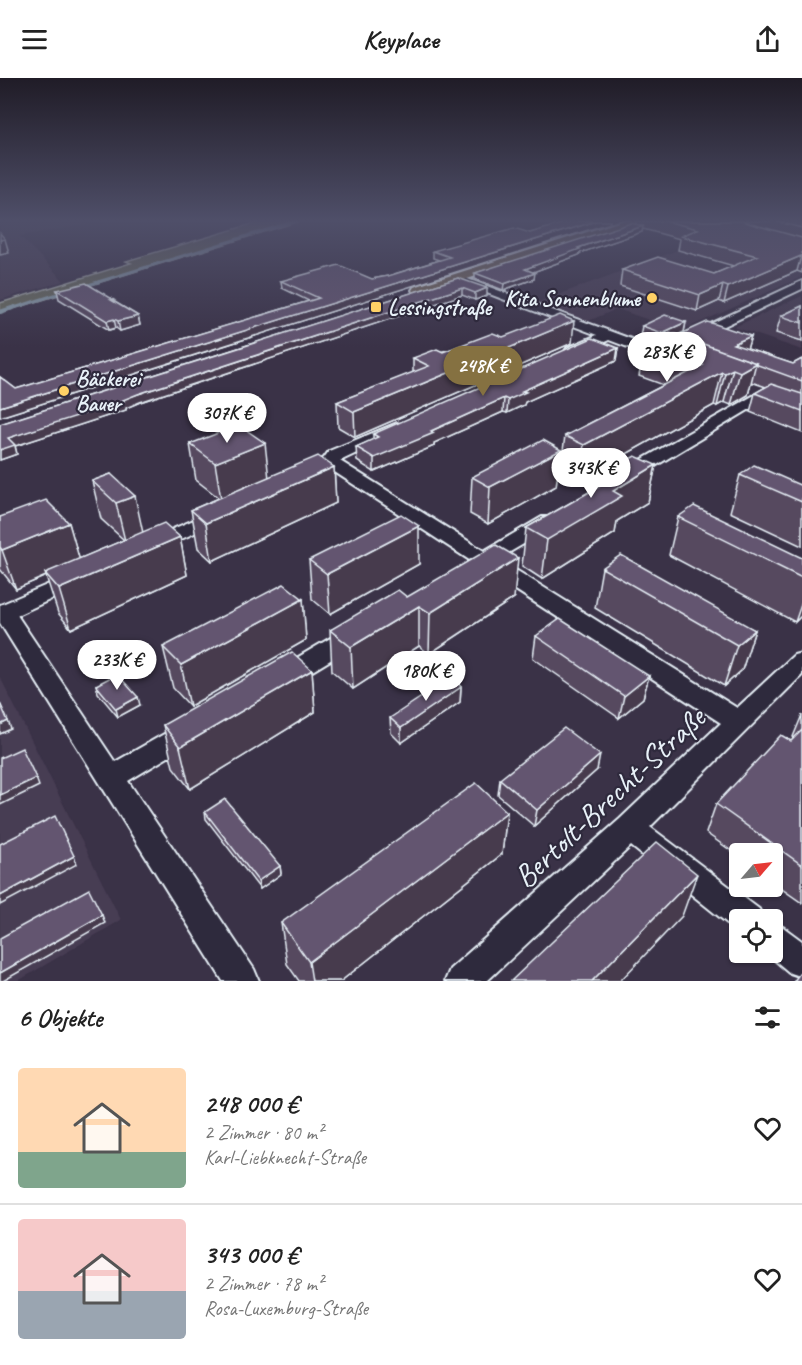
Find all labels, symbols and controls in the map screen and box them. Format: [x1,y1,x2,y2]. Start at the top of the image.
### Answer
text: Keyplace [363,22,439,56]
icon: menu [18,23,51,56]
icon: share [751,23,784,56]
place label: Kita Sonnenblume [504,285,642,313]
marker: Kita Sonnenblume [645,291,659,305]
place label: Lessingstraße [388,294,493,322]
marker: Lessingstraße [369,300,383,314]
pin: 283K € [618,332,716,383]
text: 283K € [642,339,693,364]
pin: 248K € [434,346,532,397]
text: 248K € [458,353,509,378]
place label: Bäckerei Bauer [76,365,143,418]
marker: Bäckerei Bauer [57,384,71,398]
pin: 307K € [178,393,276,444]
text: 307K € [202,400,252,425]
pin: 343K € [542,448,640,499]
text: 343K € [566,455,617,480]
pin: 233K € [68,640,166,691]
text: 233K € [92,647,143,672]
pin: 180K € [377,651,475,702]
text: 180K € [401,658,452,683]
street label: Bertolt-Brecht-Straße [505,696,716,897]
north arrow [729,843,783,897]
map controls [729,843,783,963]
button: locate [729,909,783,963]
text: 6 Objekte [18,1001,102,1034]
icon: filters [751,1001,784,1034]
text: 248 000 € [204,1087,298,1120]
icon: home [66,1092,138,1164]
icon: heart [751,1112,784,1145]
text: 2 Zimmer · 80 m² [204,1120,323,1145]
text: Karl-Liebknecht-Straße [204,1145,366,1170]
text: 343 000 € [204,1238,298,1271]
icon: home [66,1243,138,1315]
icon: heart [751,1263,784,1296]
text: 2 Zimmer · 78 m² [204,1271,323,1296]
text: Rosa-Luxemburg-Straße [204,1296,368,1321]

